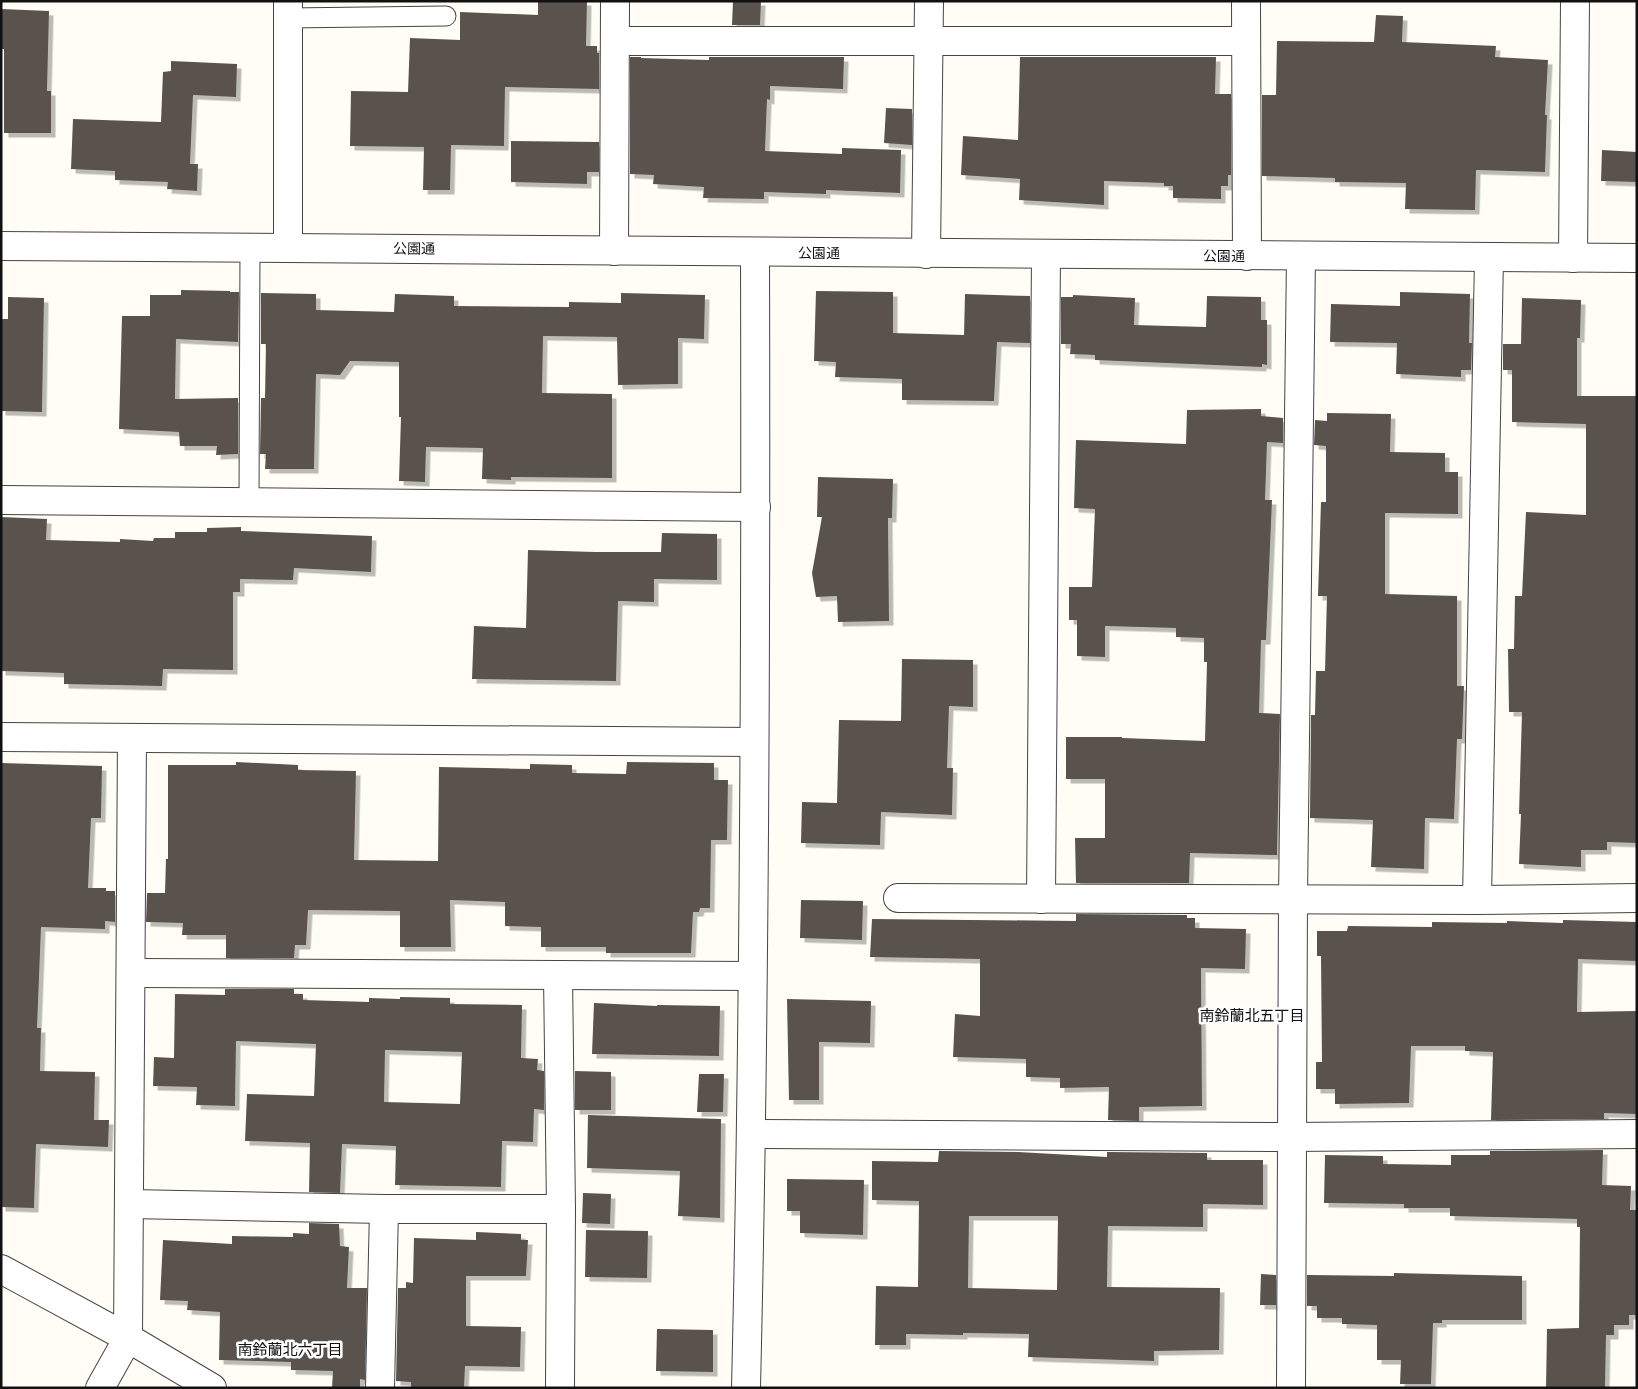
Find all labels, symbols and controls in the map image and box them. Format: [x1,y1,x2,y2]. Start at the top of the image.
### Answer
street label: 公園通 [393,241,435,257]
street label: 公園通 [798,246,840,261]
street label: 公園通 [1203,249,1245,264]
district label: 南鈴蘭北五丁目 [1199,1007,1305,1024]
district label: 南鈴蘭北六丁目 [237,1341,343,1358]

